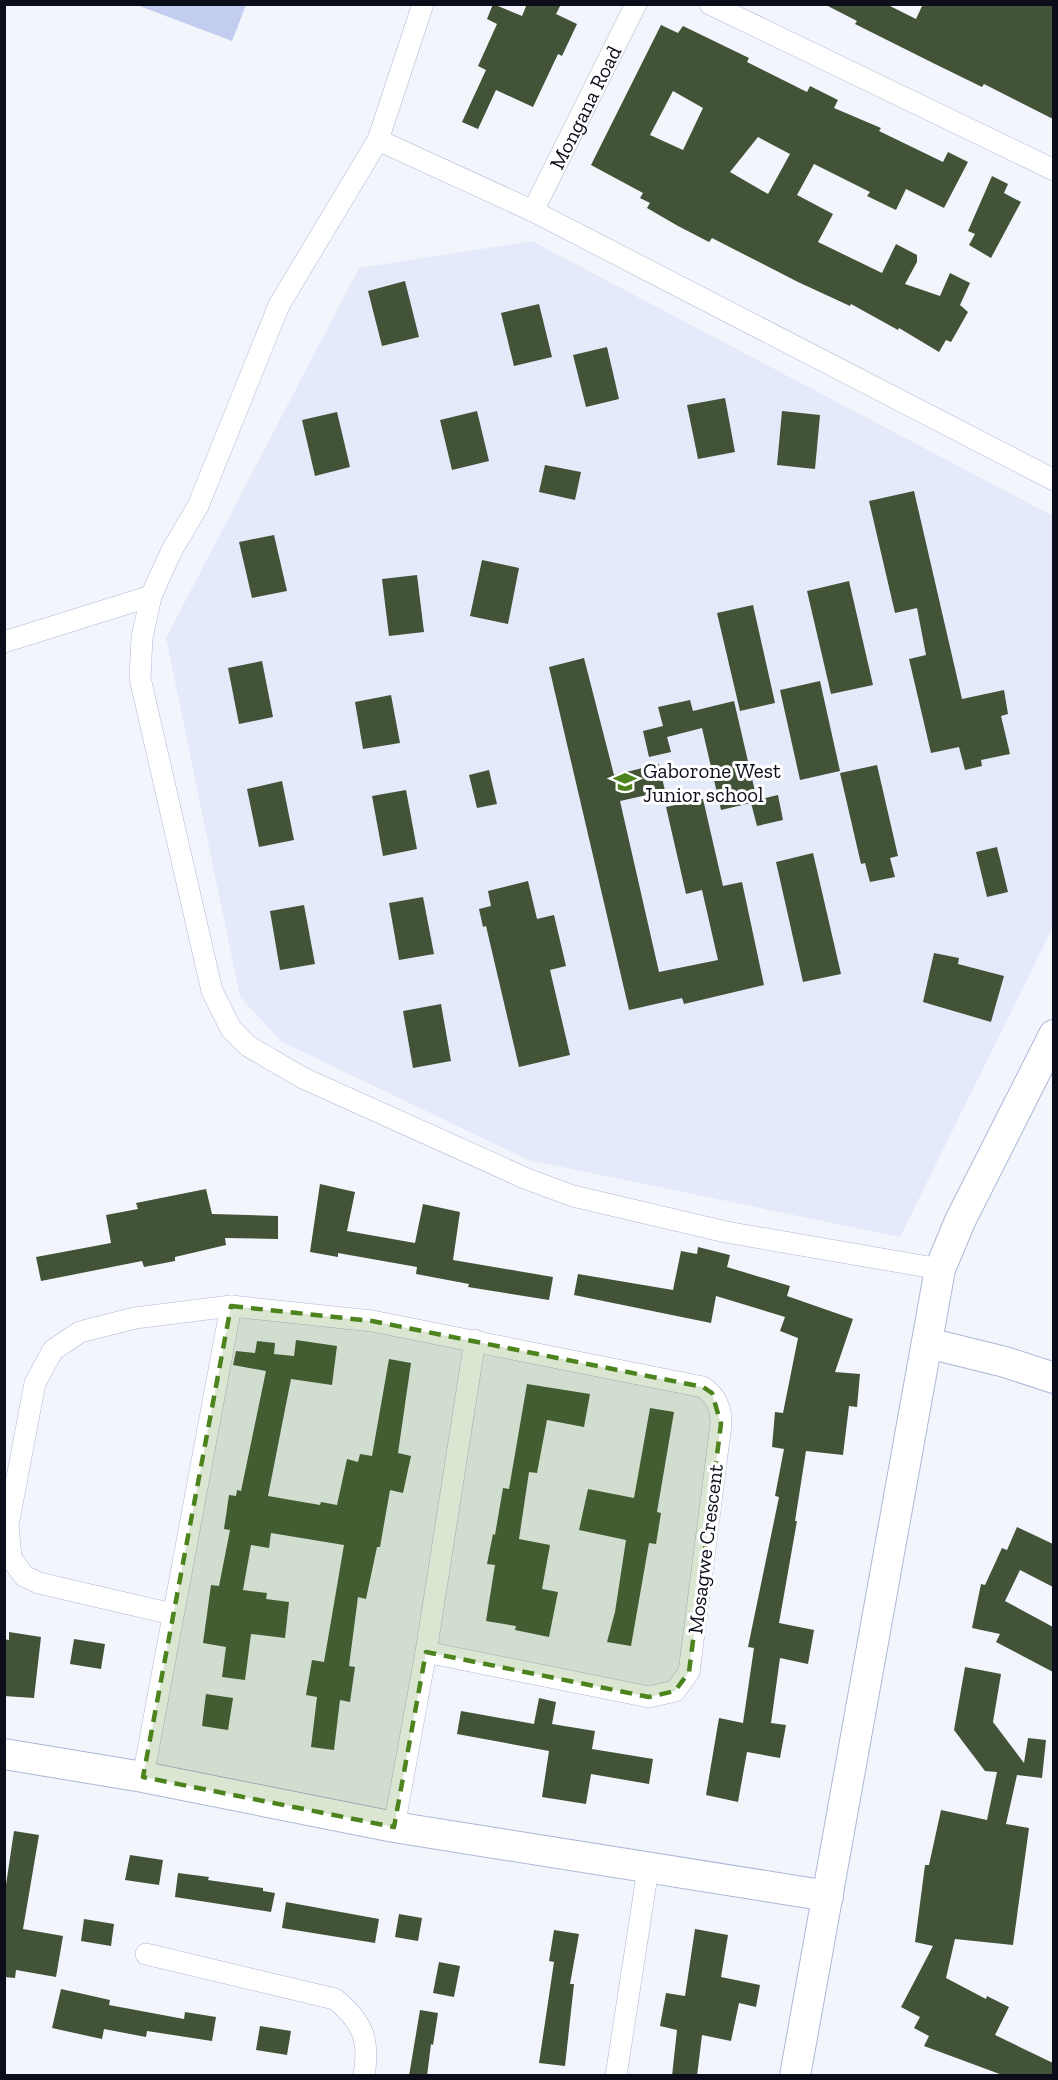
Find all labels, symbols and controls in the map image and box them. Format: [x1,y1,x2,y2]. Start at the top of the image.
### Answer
street label: Mongana Road [543,41,626,173]
place label: Gaborone West Junior school [643,758,781,807]
school or university icon: Gaborone West Junior school [612,769,638,795]
street label: Mosagwe Crescent [682,1462,728,1635]

